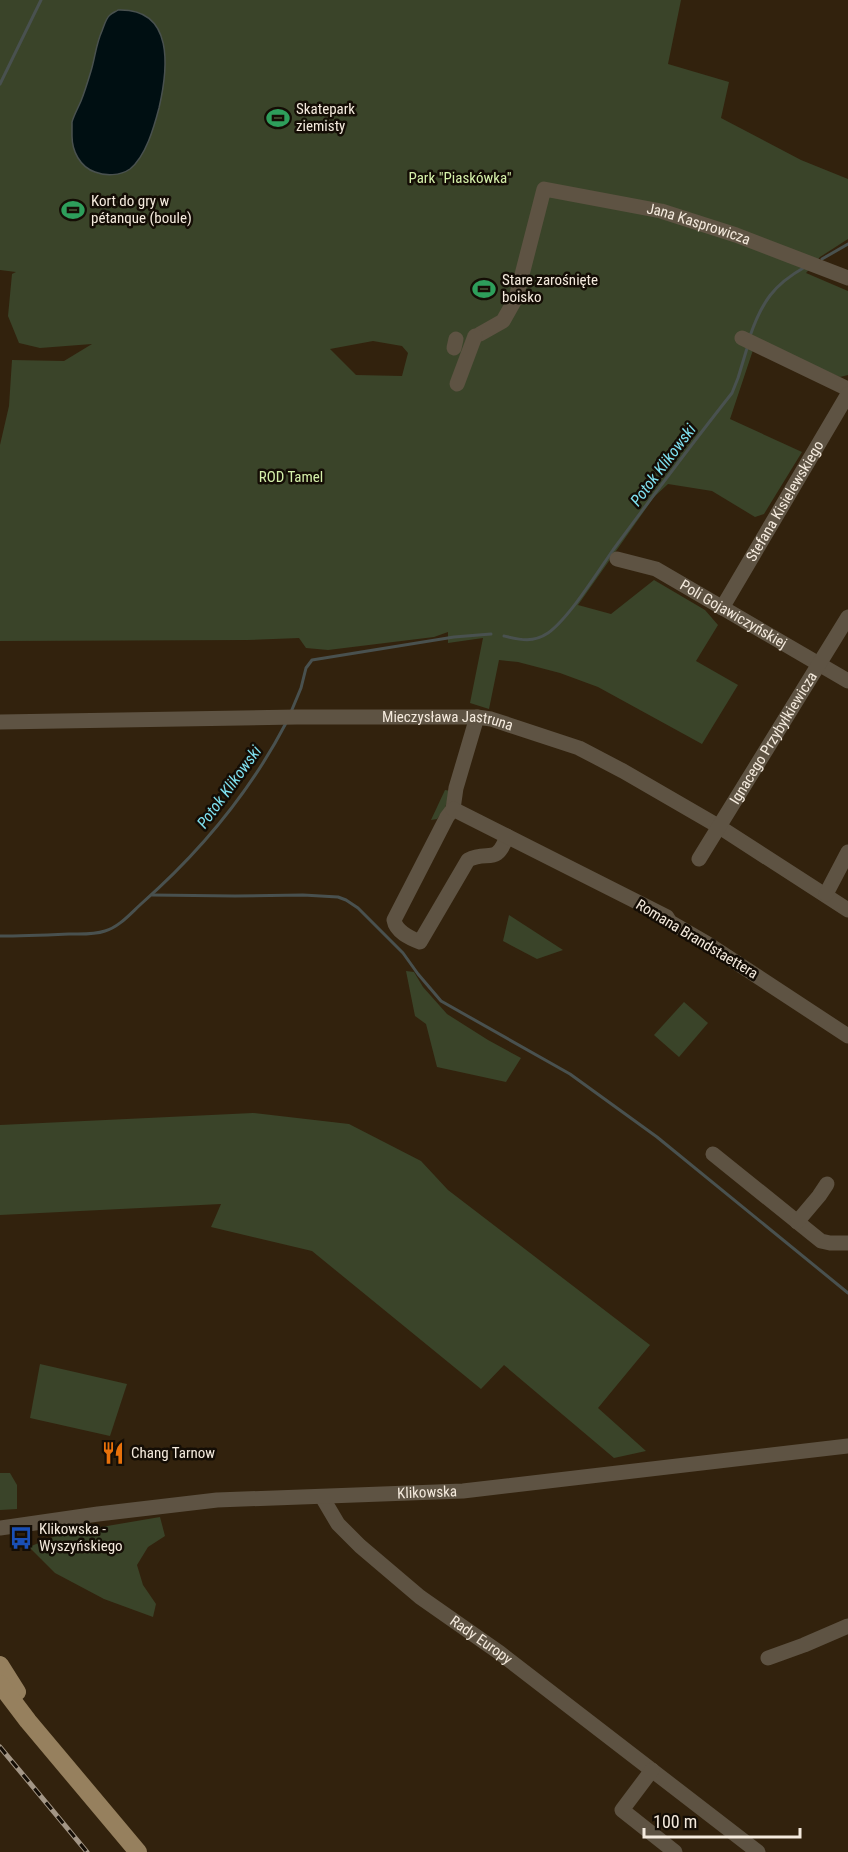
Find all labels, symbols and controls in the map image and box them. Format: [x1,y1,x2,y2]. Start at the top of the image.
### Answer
place label: Skatepark ziemisty [296,100,355,135]
sports icon: Skatepark ziemisty [265,105,291,131]
park label: Park "Piaskówka" [408,169,512,187]
place label: Kort do gry w pétanque (boule) [91,192,192,227]
sports icon: Kort do gry w pétanque (boule) [60,197,86,223]
street label: Jana Kasprowicza [645,200,753,249]
place label: Stare zarośnięte boisko [502,271,598,306]
sports icon: Stare zarośnięte boisko [471,276,497,302]
water label: Potok Klikowski [626,420,700,510]
street label: Stefana Kisielewskiego [742,437,828,565]
park label: ROD Tamel [259,468,323,486]
street label: Poli Gojawiczyńskiej [677,576,790,652]
street label: Ignacego Przybyłkiewicza [726,669,821,808]
street label: Mieczysława Jastruna [382,708,515,735]
water label: Potok Klikowski [193,742,266,832]
street label: Romana Brandstaettera [633,895,761,983]
restaurant icon: Chang Tarnow [100,1440,126,1466]
place label: Chang Tarnow [131,1444,215,1462]
street label: Klikowska [397,1482,457,1502]
place label: Klikowska - Wyszyńskiego [39,1520,123,1555]
bus stop icon: Klikowska - Wyszyńskiego [8,1525,34,1551]
street label: Rady Europy [446,1612,516,1668]
scale bar [644,1801,800,1839]
text: 100 m [653,1811,697,1832]

